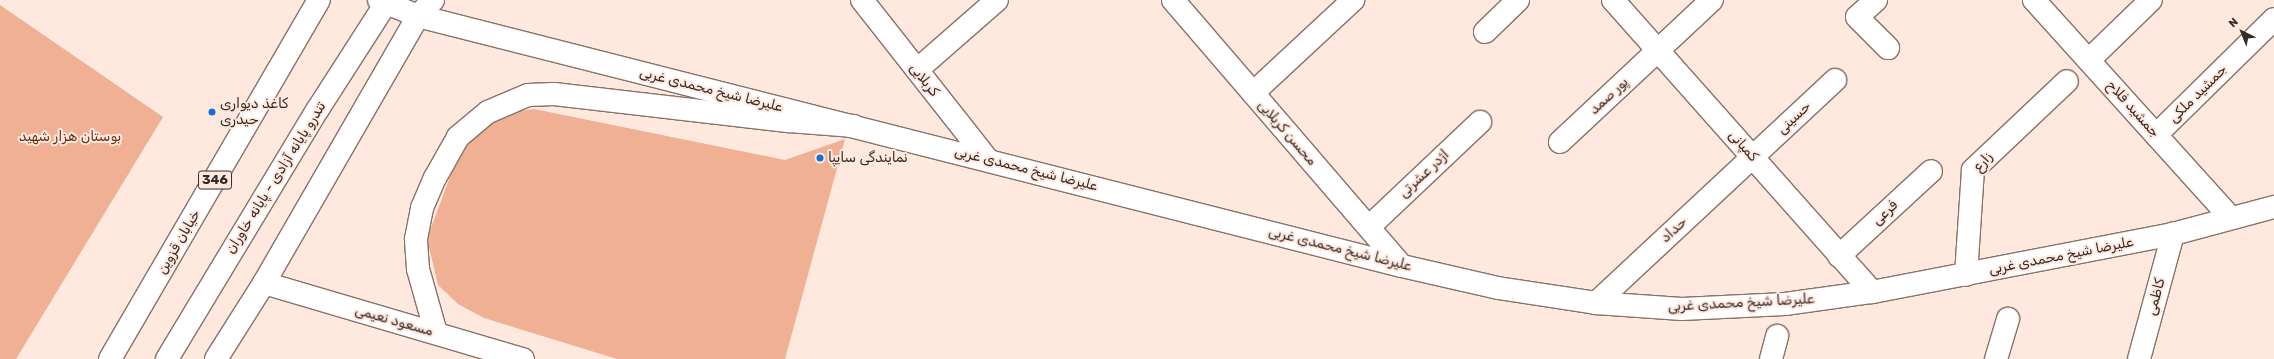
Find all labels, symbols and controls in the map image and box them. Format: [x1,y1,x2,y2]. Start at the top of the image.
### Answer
north arrow [2222,12,2262,52]
text: N [2226,15,2241,30]
street label: کربلایی [906,60,942,100]
street label: جمشید ملکی [2165,61,2231,127]
street label: علیرضا شیخ محمدی غربی [638,64,784,116]
street label: پور صمد [1586,74,1632,118]
street label: جمشید فلاح [2103,77,2163,141]
place label: کاغذ دیواری حیدری [220,96,288,128]
street label: محسن کربلایی [1254,97,1320,169]
street label: حسینی [1774,98,1814,138]
street label: تندرو پایانه آزادی - پایانه خاوران [222,99,330,257]
marker: کاغذ دیواری حیدری [207,107,217,117]
street label: کمپانی [1725,127,1761,165]
park label: بوستان هزار شهید [19,129,121,145]
street label: علیرضا شیخ محمدی غربی [953,143,1099,195]
street label: اژدر عشرتی [1395,146,1453,202]
street label: زارع [1970,149,1996,175]
place label: نمایندگی سایپا [828,150,908,166]
marker: نمایندگی سایپا [815,153,825,163]
road number: 346 [198,169,232,191]
street label: فرعی [1869,197,1901,229]
street label: خیابان قزوین [154,207,204,277]
street label: حداد [1657,214,1691,246]
street label: علیرضا شیخ محمدی غربی [1267,223,1413,275]
street label: علیرضا شیخ محمدی غربی [1987,234,2135,278]
street label: کاظمی [2143,277,2169,317]
street label: علیرضا شیخ محمدی غربی [1667,291,1815,315]
street label: مسعود نعیمی [353,302,435,340]

